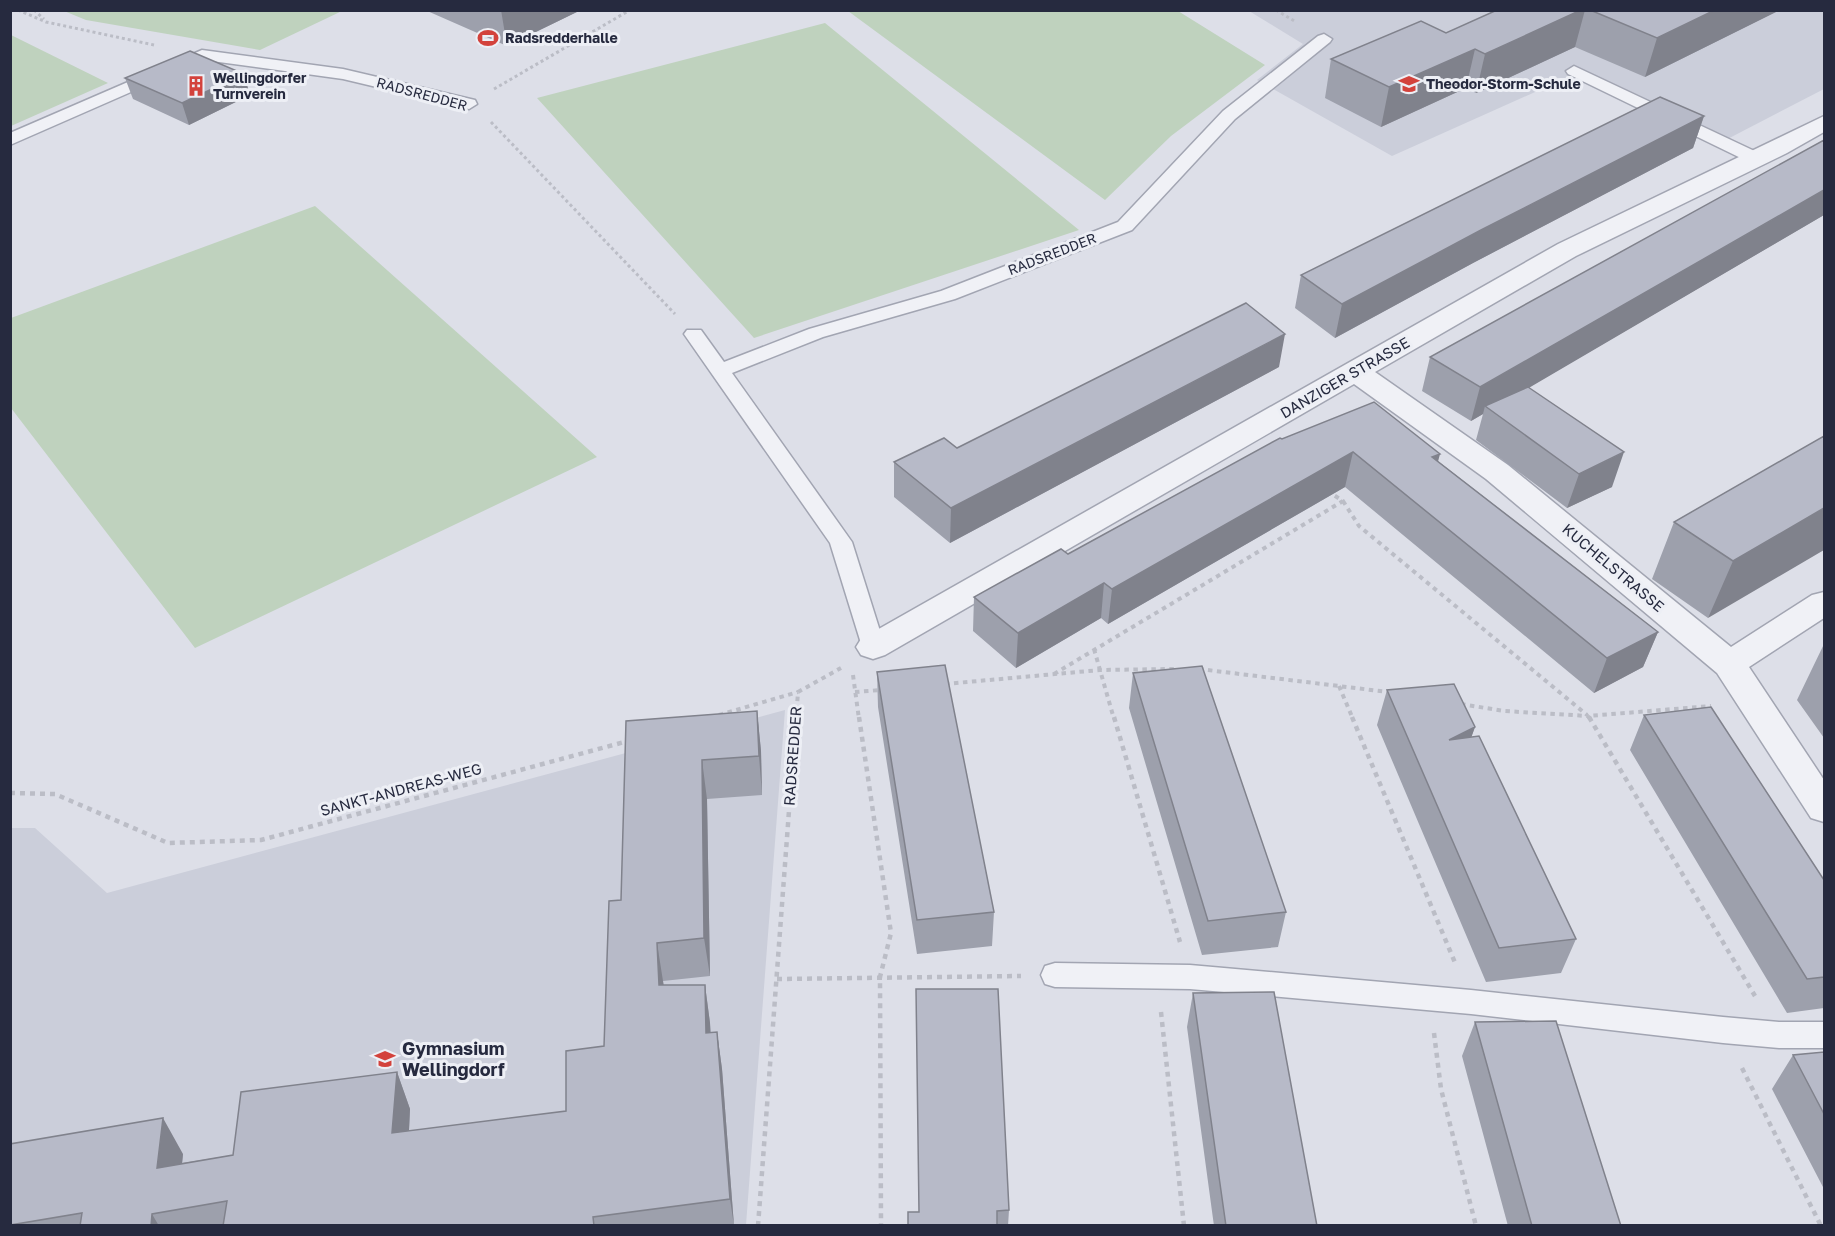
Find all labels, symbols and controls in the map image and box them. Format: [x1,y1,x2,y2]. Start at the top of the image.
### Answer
sports icon: Radsredderhalle [476,26,500,50]
place label: Radsredderhalle [505,29,618,46]
place label: Wellingdorfer Turnverein [213,69,307,102]
school or university icon: Theodor-Storm-Schule [1397,72,1421,96]
street label: RADSREDDER [375,73,469,114]
building icon: Wellingdorfer Turnverein [184,74,208,98]
place label: Theodor-Storm-Schule [1426,75,1581,92]
street label: RADSREDDER [1005,229,1098,278]
street label: DANZIGER STRASSE [1277,333,1412,421]
street label: KUCHELSTRASSE [1559,519,1668,615]
street label: RADSREDDER [780,705,804,806]
street label: SANKT-ANDREAS-WEG [318,759,483,819]
place label: Gymnasium Wellingdorf [402,1037,505,1080]
school or university icon: Gymnasium Wellingdorf [373,1047,397,1071]

